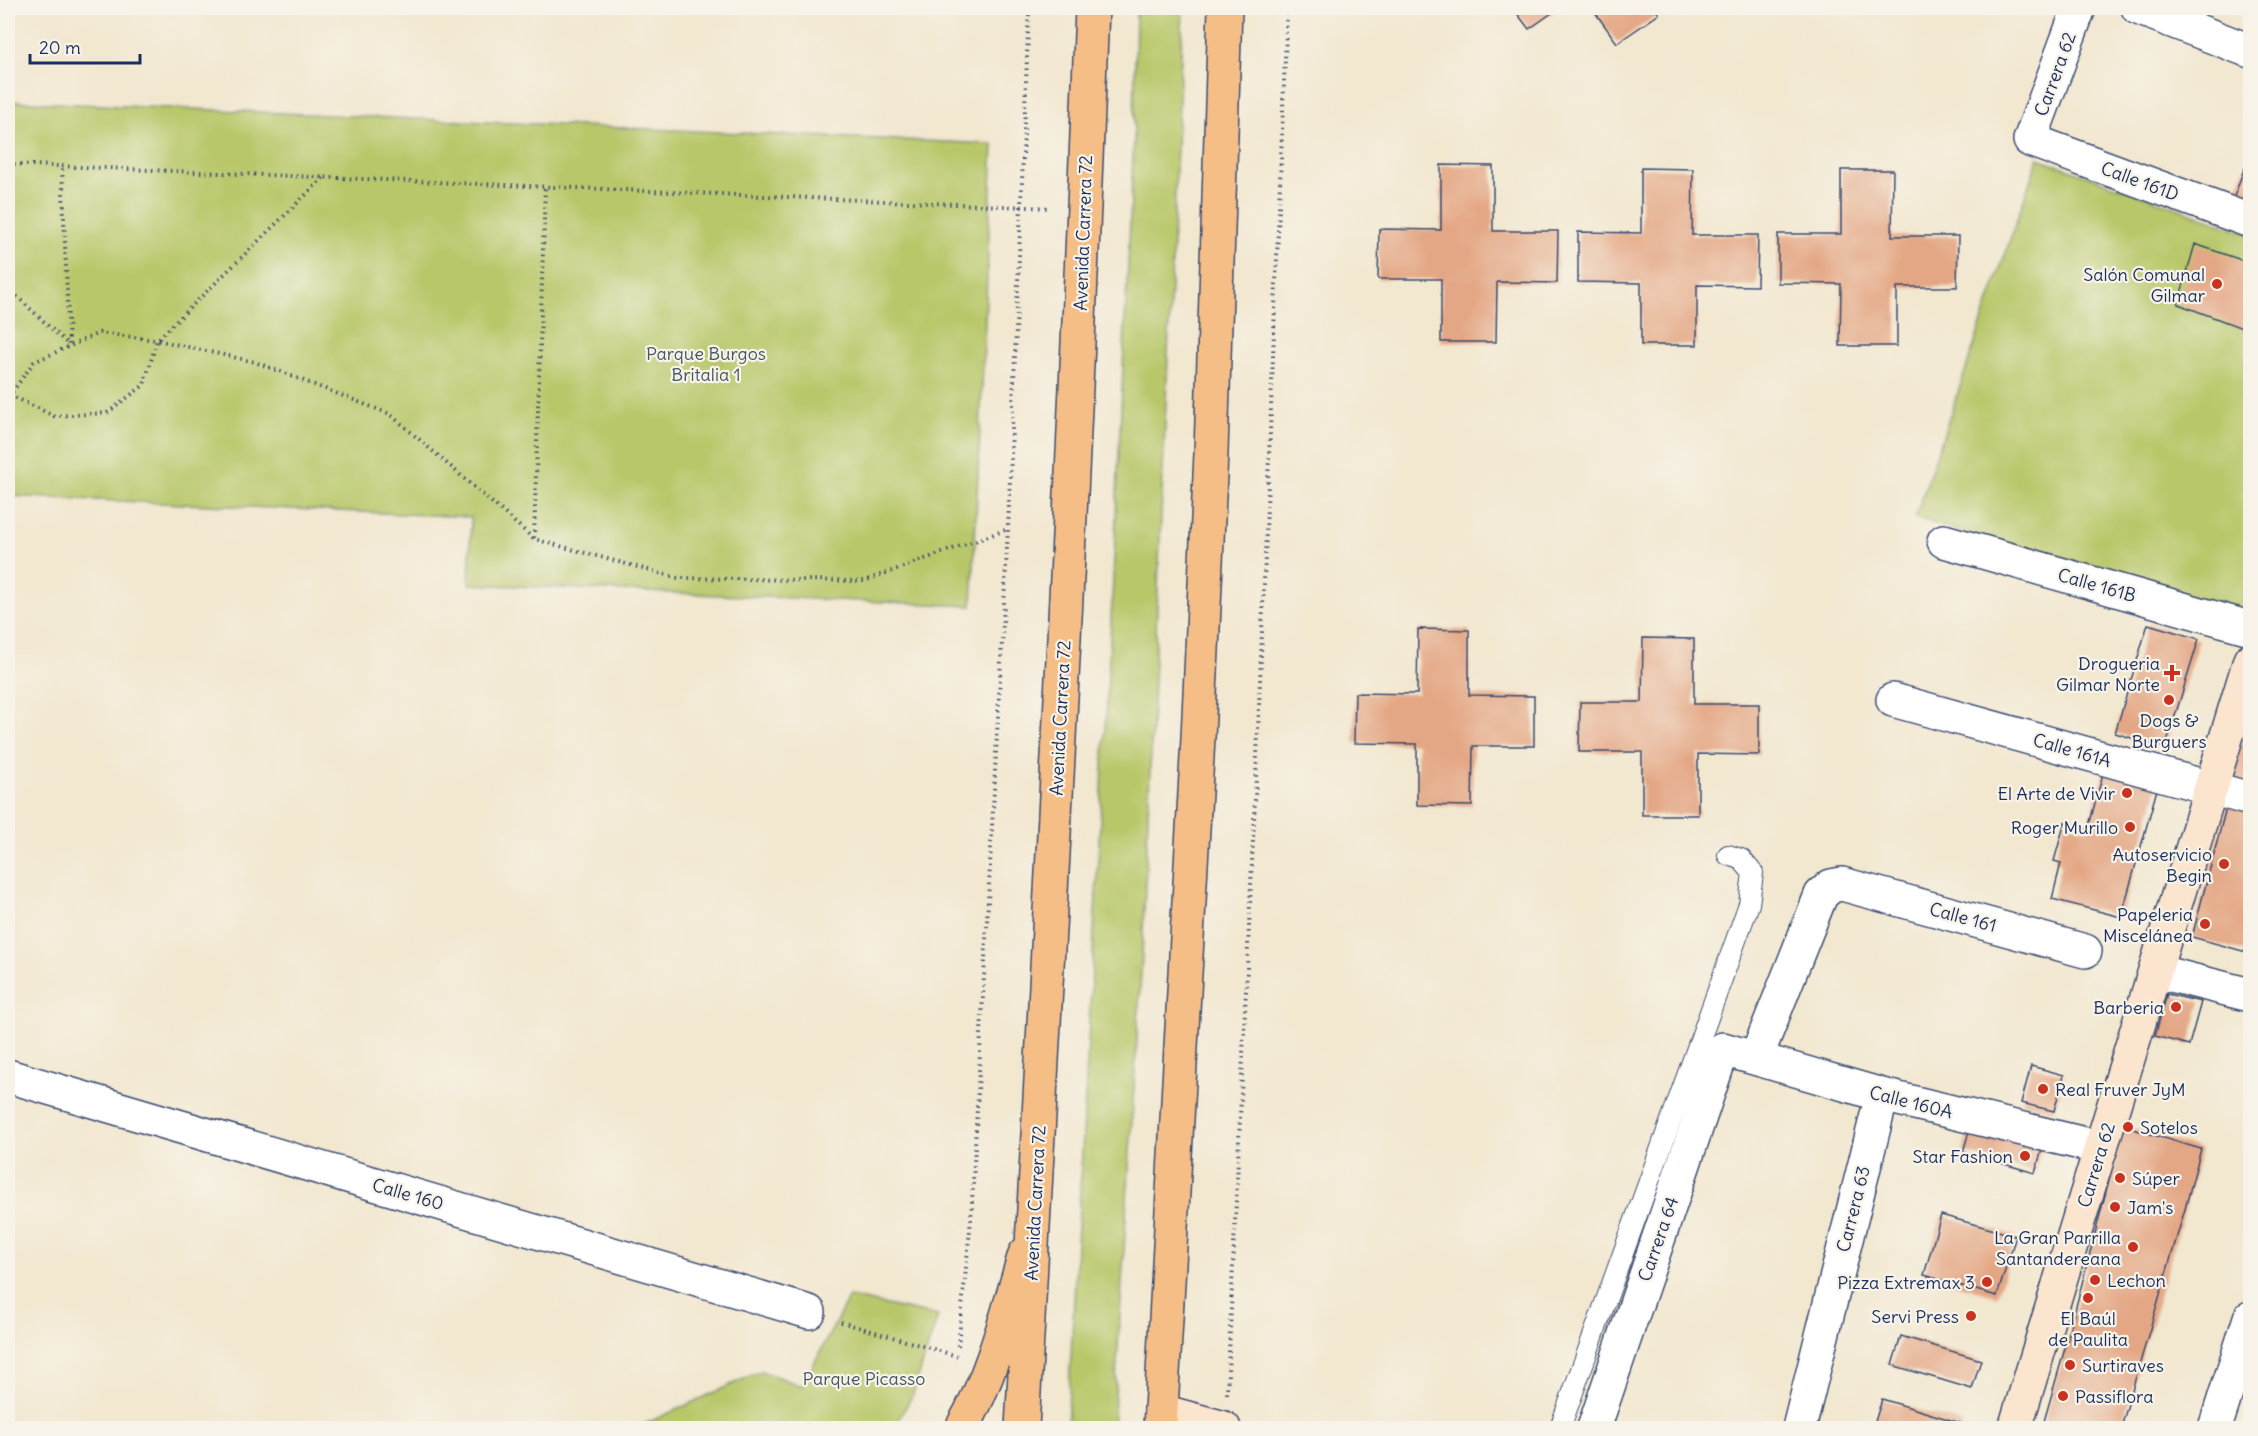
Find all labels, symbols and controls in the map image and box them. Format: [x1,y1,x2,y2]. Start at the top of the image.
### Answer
scale bar [30,27,140,65]
street label: Carrera 62 [2029,29,2081,119]
text: 20 m [39,36,81,59]
street label: Avenida Carrera 72 [1069,155,1097,311]
street label: Calle 161D [2098,156,2182,206]
place label: Salón Comunal Gilmar [2083,263,2206,307]
marker: Salón Comunal Gilmar [2210,277,2224,291]
park label: Parque Burgos Britalia 1 [646,342,766,386]
street label: Calle 161B [2055,563,2139,607]
street label: Avenida Carrera 72 [1044,640,1076,796]
place label: Drogueria Gilmar Norte [2056,652,2160,696]
marker: Drogueria Gilmar Norte [2165,666,2179,680]
marker: Dogs & Burguers [2162,693,2176,707]
place label: Dogs & Burguers [2131,709,2207,753]
street label: Calle 161A [2030,728,2114,772]
place label: El Arte de Vivir [1997,782,2116,805]
marker: El Arte de Vivir [2120,786,2134,800]
place label: Roger Murillo [2011,816,2118,839]
marker: Roger Murillo [2123,820,2137,834]
place label: Autoservicio Begin [2112,843,2212,887]
marker: Autoservicio Begin [2217,857,2231,871]
street label: Calle 161 [1927,897,1999,937]
place label: Papeleria Miscelánea [2103,903,2193,947]
marker: Papeleria Miscelánea [2198,917,2212,931]
place label: Barberia [2093,996,2164,1019]
marker: Barberia [2169,1000,2183,1014]
place label: Real Fruver JyM [2055,1078,2186,1101]
street label: Calle 160A [1867,1081,1955,1123]
marker: Real Fruver JyM [2036,1082,2050,1096]
place label: Sotelos [2140,1116,2198,1139]
street label: Carrera 62 [2072,1120,2120,1210]
marker: Sotelos [2121,1120,2135,1134]
street label: Avenida Carrera 72 [1019,1125,1051,1281]
place label: Star Fashion [1913,1145,2013,1168]
marker: Star Fashion [2018,1149,2032,1163]
street label: Carrera 63 [1831,1163,1875,1255]
place label: Súper [2132,1167,2180,1190]
marker: Súper [2113,1171,2127,1185]
street label: Calle 160 [370,1173,446,1215]
street label: Carrera 64 [1633,1193,1683,1285]
place label: Jam's [2127,1196,2174,1219]
marker: Jam's [2108,1200,2122,1214]
place label: La Gran Parrilla Santandereana [1994,1226,2121,1270]
marker: La Gran Parrilla Santandereana [2126,1240,2140,1254]
place label: Lechon [2107,1269,2166,1292]
place label: Pizza Extremax 3 [1837,1271,1975,1294]
marker: Lechon [2088,1273,2102,1287]
marker: Pizza Extremax 3 [1980,1275,1994,1289]
marker: El Baúl de Paulita [2081,1291,2095,1305]
place label: Servi Press [1871,1305,1959,1328]
place label: El Baúl de Paulita [2048,1307,2128,1351]
marker: Servi Press [1964,1309,1978,1323]
place label: Surtiraves [2082,1354,2164,1377]
marker: Surtiraves [2063,1358,2077,1372]
park label: Parque Picasso [803,1367,925,1390]
place label: Passiflora [2075,1385,2154,1408]
marker: Passiflora [2056,1389,2070,1403]

